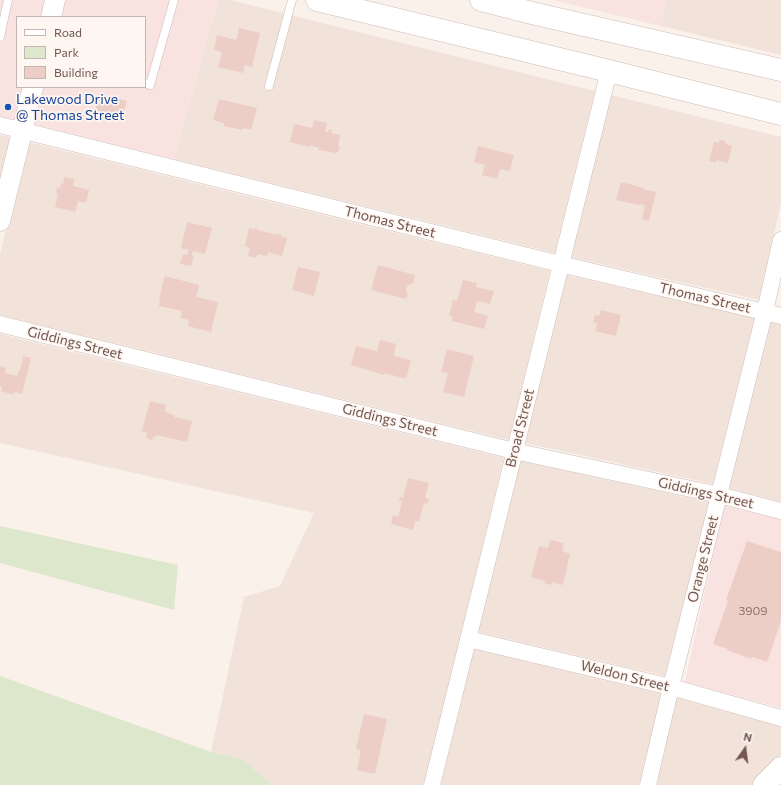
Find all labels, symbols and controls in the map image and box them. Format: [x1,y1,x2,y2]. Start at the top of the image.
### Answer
legend [16,16,146,88]
text: Road [54,25,82,39]
text: Park [54,45,79,59]
text: Building [54,65,98,79]
place label: Lakewood Drive @ Thomas Street [16,91,125,124]
marker: Lakewood Drive @ Thomas Street [3,102,13,112]
street label: Thomas Street [343,203,437,241]
street label: Thomas Street [658,279,752,317]
street label: Giddings Street [25,323,125,363]
street label: Broad Street [502,387,538,469]
street label: Giddings Street [340,400,440,440]
street label: Giddings Street [656,474,756,512]
street label: Orange Street [684,514,722,604]
house number: 3909 [738,604,768,618]
street label: Weldon Street [579,657,671,695]
north arrow [725,729,765,769]
text: N [742,730,754,744]

